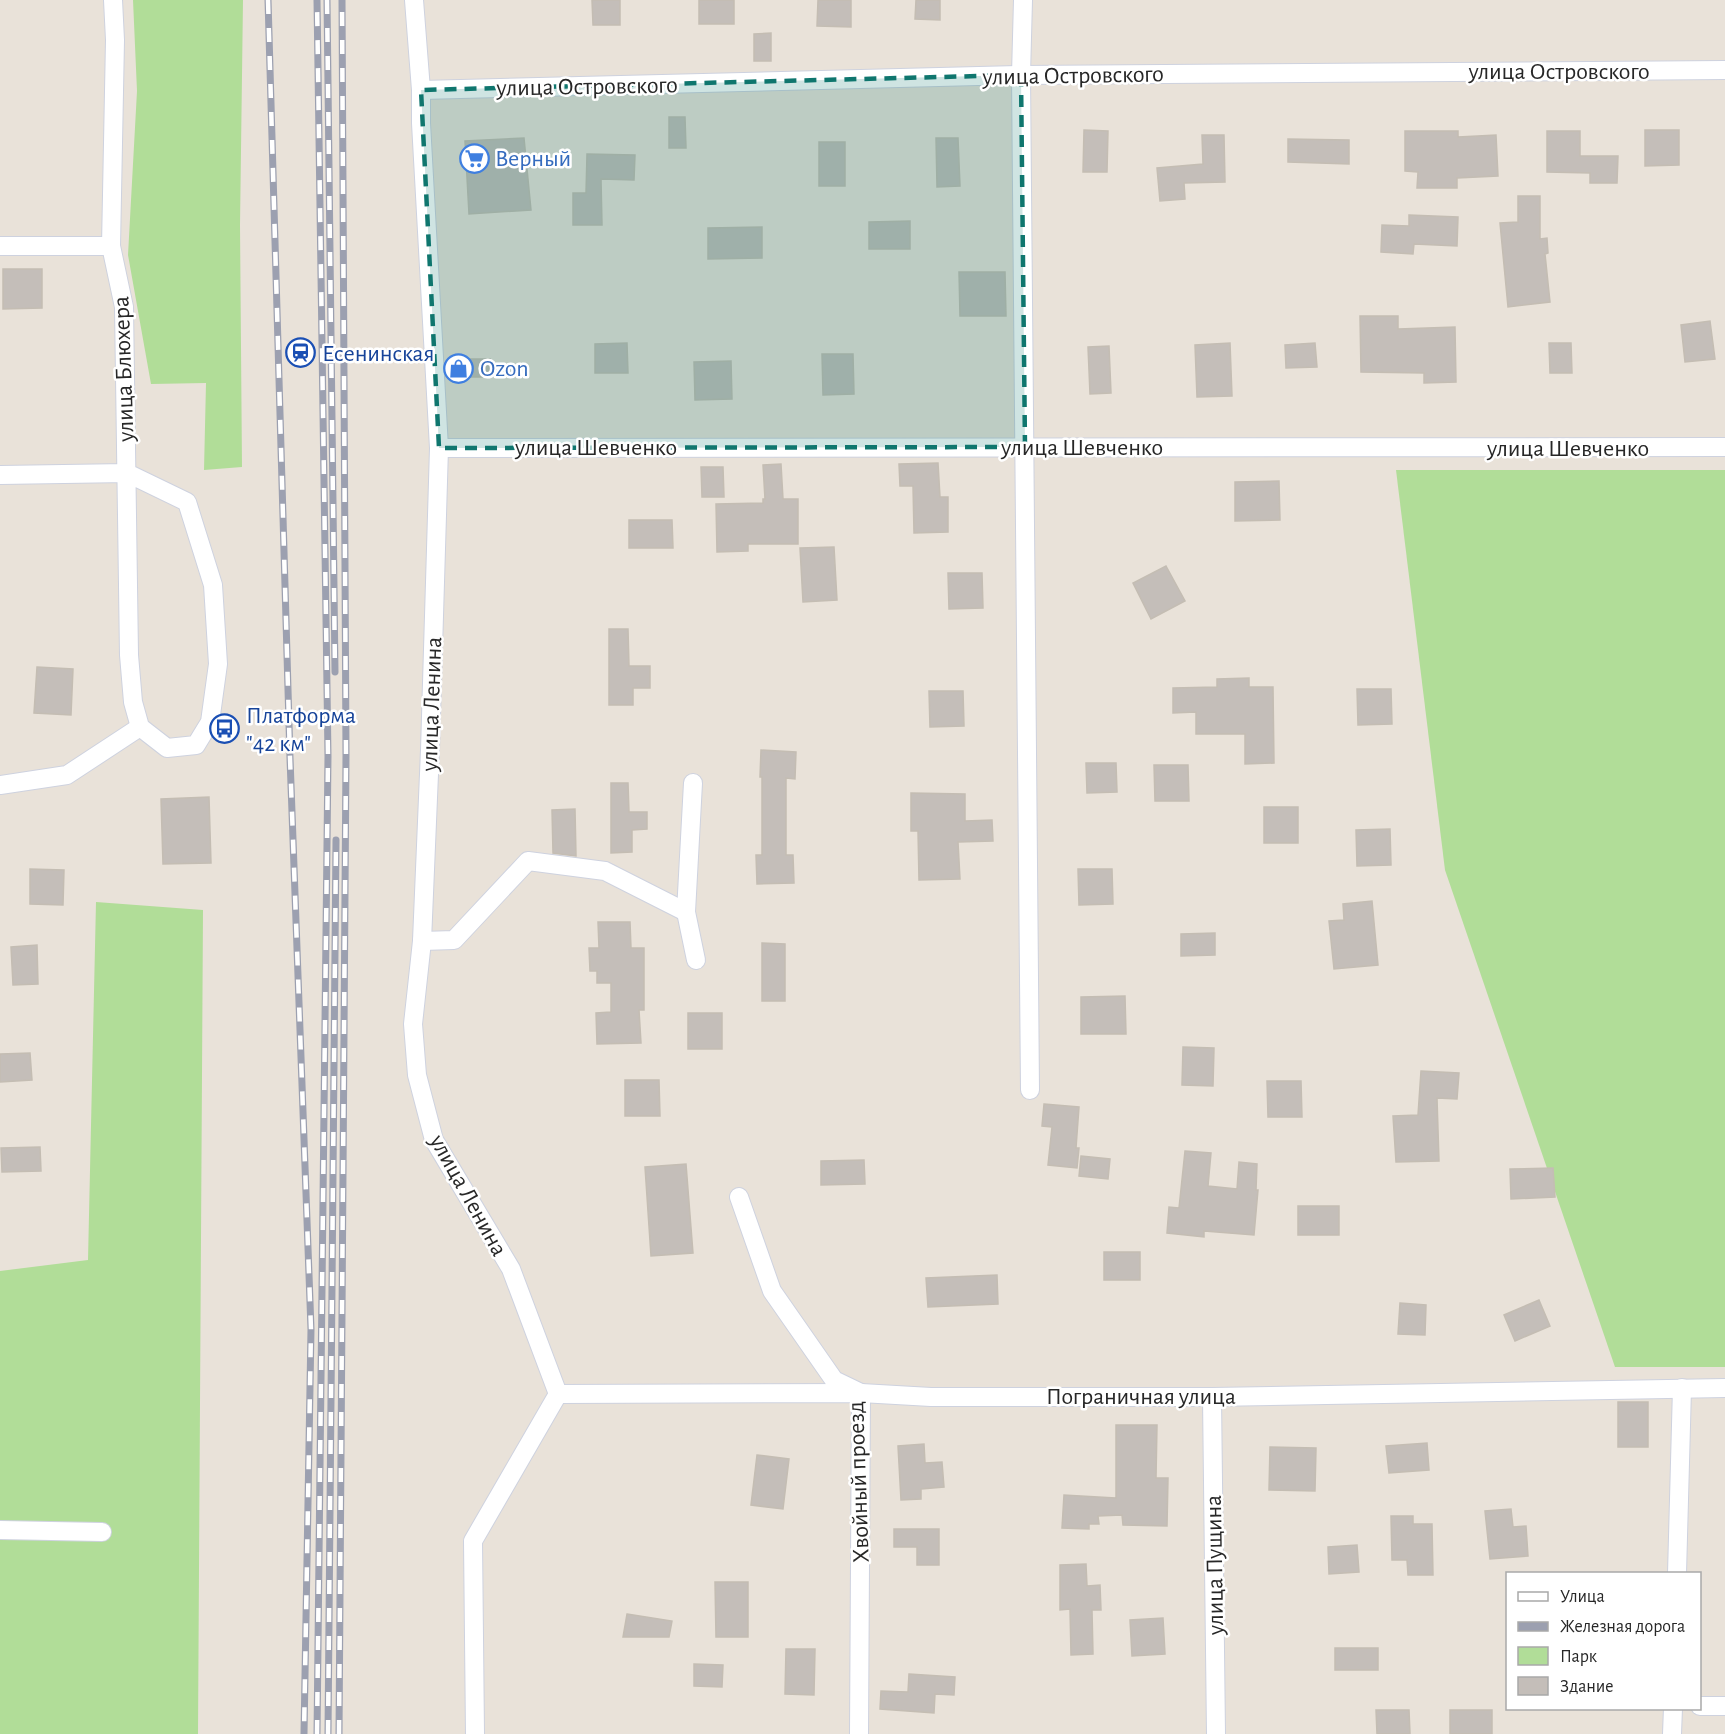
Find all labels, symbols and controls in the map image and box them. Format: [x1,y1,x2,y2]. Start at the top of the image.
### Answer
street label: улица Островского [1467,60,1650,84]
street label: улица Островского [981,62,1164,90]
street label: улица Островского [495,73,678,101]
supermarket icon: Верный [458,142,490,174]
place label: Верный [495,147,571,171]
street label: улица Блюхера [109,296,139,443]
station icon: Есенинская [285,337,317,369]
place label: Есенинская [322,342,435,366]
shop icon: Ozon [443,352,475,384]
place label: Ozon [480,357,529,381]
street label: улица Шевченко [514,436,677,460]
street label: улица Шевченко [1000,436,1163,460]
street label: улица Шевченко [1486,437,1649,461]
street label: улица Ленина [418,636,446,773]
place label: Платформа "42 км" [246,704,356,756]
bus stop icon: Платформа "42 км" [209,713,241,745]
street label: улица Ленина [424,1130,511,1260]
street label: Пограничная улица [1046,1385,1236,1409]
street label: Хвойный проезд [844,1401,874,1563]
street label: улица Пущина [1202,1495,1228,1636]
legend [1506,1572,1701,1710]
text: Улица [1560,1588,1605,1606]
text: Железная дорога [1560,1618,1685,1636]
text: Парк [1560,1648,1598,1666]
text: Здание [1560,1678,1614,1696]

